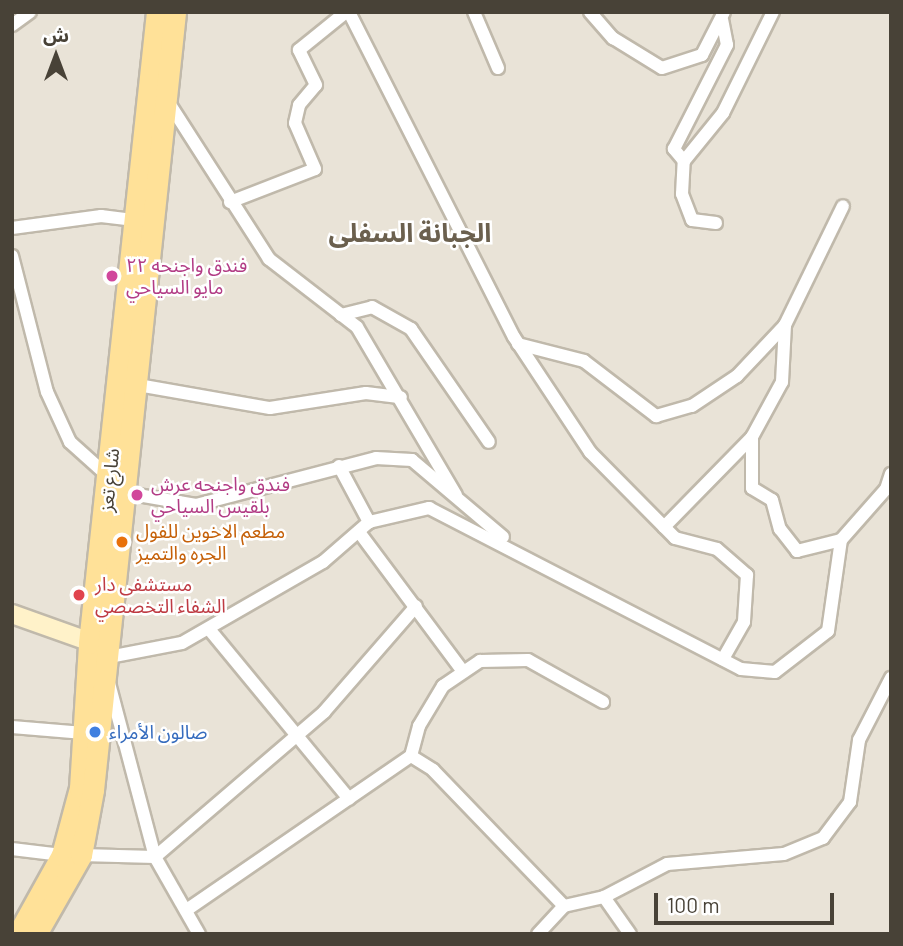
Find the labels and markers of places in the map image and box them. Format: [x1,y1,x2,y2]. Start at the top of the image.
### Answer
place label: فندق واجنحه ٢٢ مايو السياحي [126,254,247,298]
marker: فندق واجنحه ٢٢ مايو السياحي [104,268,120,284]
place label: فندق واجنحه عرش بلقيس السياحي [151,473,290,517]
marker: فندق واجنحه عرش بلقيس السياحي [129,487,145,503]
place label: مطعم الاخوين للفول الجره والتميز [136,520,285,564]
marker: مطعم الاخوين للفول الجره والتميز [114,534,130,550]
place label: مستشفى دار الشفاء التخصصي [95,573,226,617]
marker: مستشفى دار الشفاء التخصصي [69,585,89,605]
place label: صالون الأمراء [109,721,207,743]
marker: صالون الأمراء [87,724,103,740]

